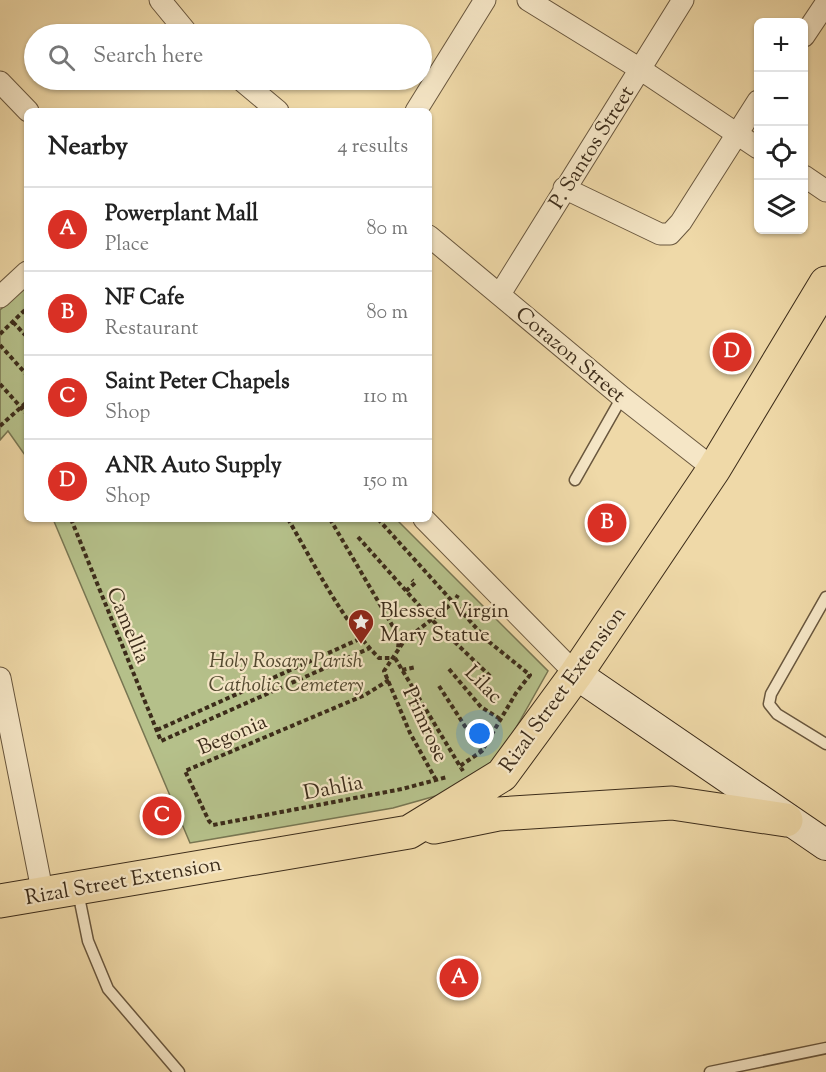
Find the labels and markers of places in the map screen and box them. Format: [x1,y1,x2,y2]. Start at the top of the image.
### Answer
pin: D [712,330,752,374]
pin: B [588,500,626,546]
place label: Blessed Virgin Mary Statue [380,597,509,651]
place icon: Blessed Virgin Mary Statue [346,607,376,645]
pin: C [142,794,182,838]
pin: A [440,956,478,1000]

